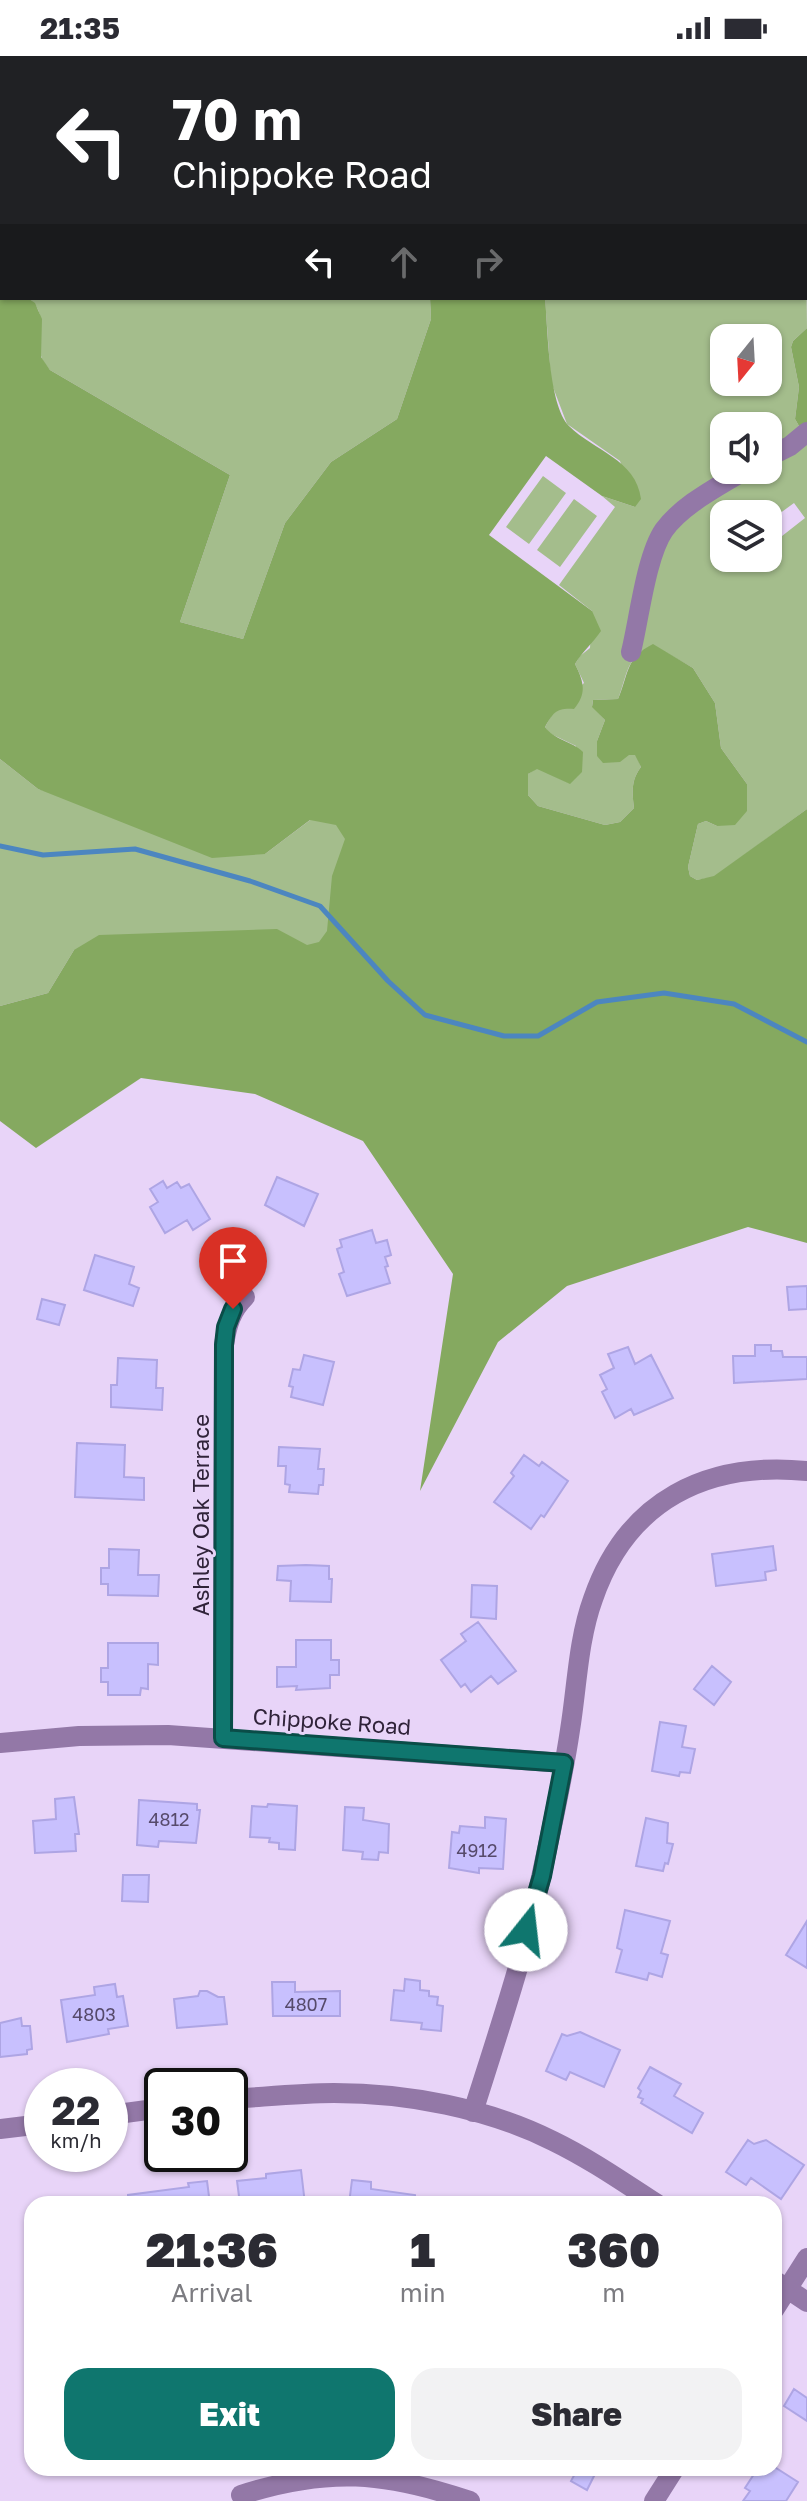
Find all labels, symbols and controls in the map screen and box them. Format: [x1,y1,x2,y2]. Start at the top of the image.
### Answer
text: 21:35 [40,10,120,46]
text: 70 m [172,85,302,152]
icon: left [40,88,144,192]
text: Chippoke Road [172,153,432,196]
icon: left [298,240,342,284]
icon: ahead [382,240,426,284]
icon: right [466,240,510,284]
north arrow [710,324,782,396]
map controls [710,324,782,572]
button: sound [710,412,782,484]
button: layers [710,500,782,572]
pin [199,1227,267,1309]
icon: arrive [211,1239,255,1283]
street label: Ashley Oak Terrace [187,1414,214,1616]
street label: Chippoke Road [252,1702,412,1740]
house number: 4812 [148,1808,190,1830]
house number: 4912 [456,1839,498,1861]
position arrow [484,1888,568,1972]
house number: 4807 [285,1993,327,2015]
house number: 4803 [72,2003,116,2025]
speed limit sign: 30 [144,2068,248,2172]
text: 22 [52,2086,100,2134]
text: km/h [51,2128,101,2152]
text: 21:36 [146,2220,278,2278]
text: 1 [410,2220,435,2278]
text: 360 [567,2220,660,2278]
text: Arrival [171,2277,253,2308]
text: min [400,2277,446,2308]
text: m [602,2277,625,2308]
button: Exit [64,2368,395,2460]
button: Share [411,2368,742,2460]

